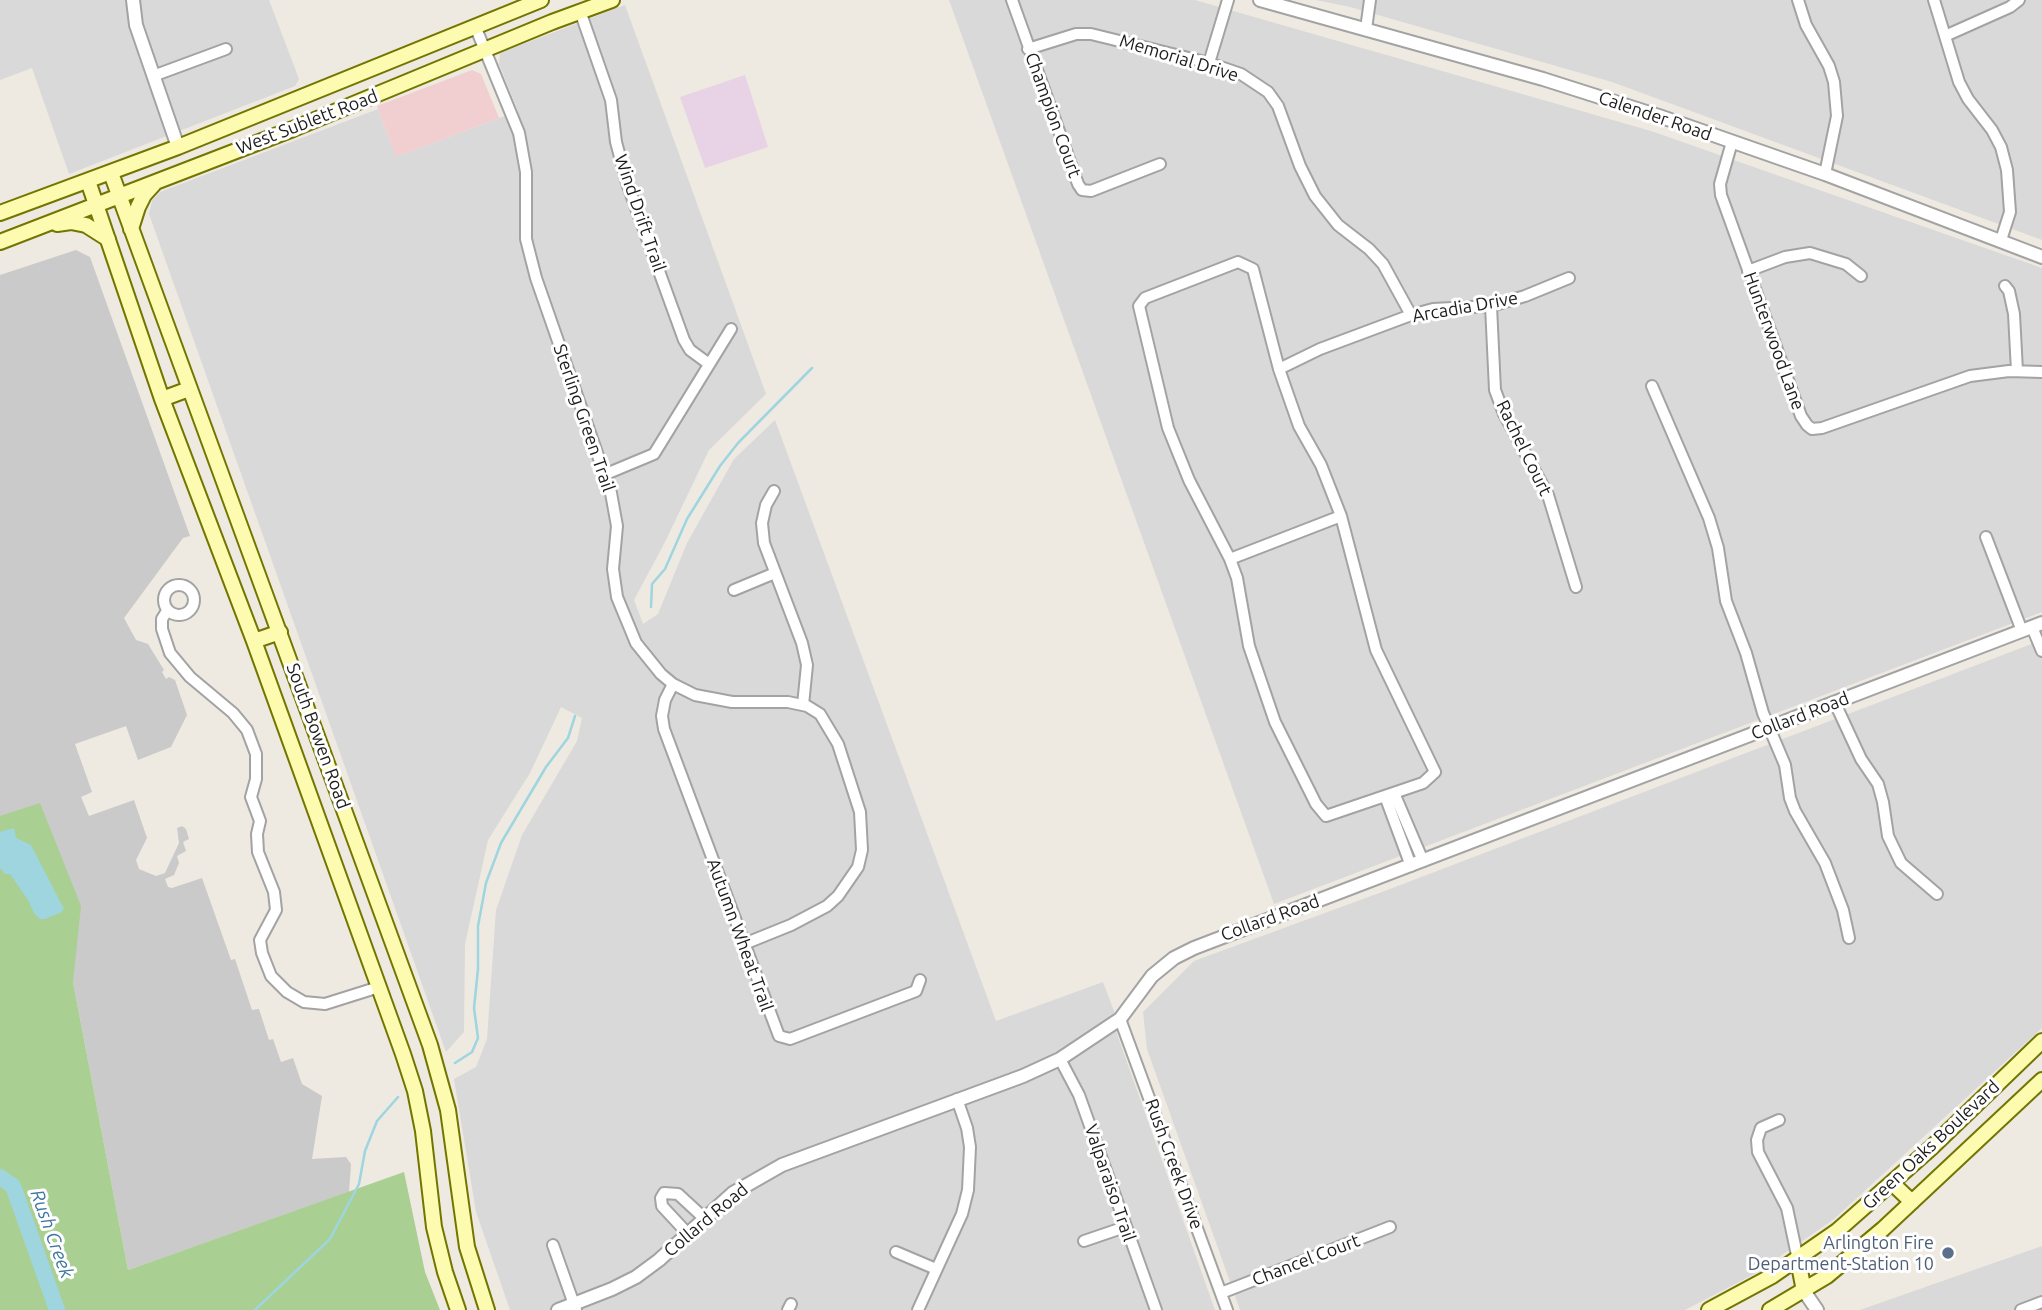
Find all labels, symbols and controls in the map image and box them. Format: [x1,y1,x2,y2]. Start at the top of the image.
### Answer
street label: Memorial Drive [1117,30,1241,86]
street label: Champion Court [1020,49,1086,181]
street label: West Sublett Road [233,85,381,159]
street label: Calender Road [1596,87,1714,145]
street label: Wind Drift Trail [610,151,670,275]
street label: Hunterwood Lane [1739,269,1809,413]
street label: Arcadia Drive [1410,287,1520,327]
street label: Sterling Green Trail [549,341,619,495]
street label: Rachel Court [1492,397,1556,499]
street label: South Bowen Road [282,660,354,812]
street label: Collard Road [1748,687,1852,745]
street label: Autumn Wheat Trail [702,856,778,1014]
street label: Collard Road [1218,890,1322,946]
street label: Green Oaks Boulevard [1858,1076,2004,1214]
street label: Rush Creek Drive [1140,1096,1208,1232]
street label: Valparaiso Trail [1080,1122,1140,1244]
street label: Collard Road [660,1179,752,1261]
water label: Rush Creek [25,1187,79,1281]
street label: Chancel Court [1249,1230,1363,1290]
place label: Arlington Fire Department-Station 10 [1748,1232,1934,1274]
marker: Arlington Fire Department-Station 10 [1940,1245,1956,1261]

